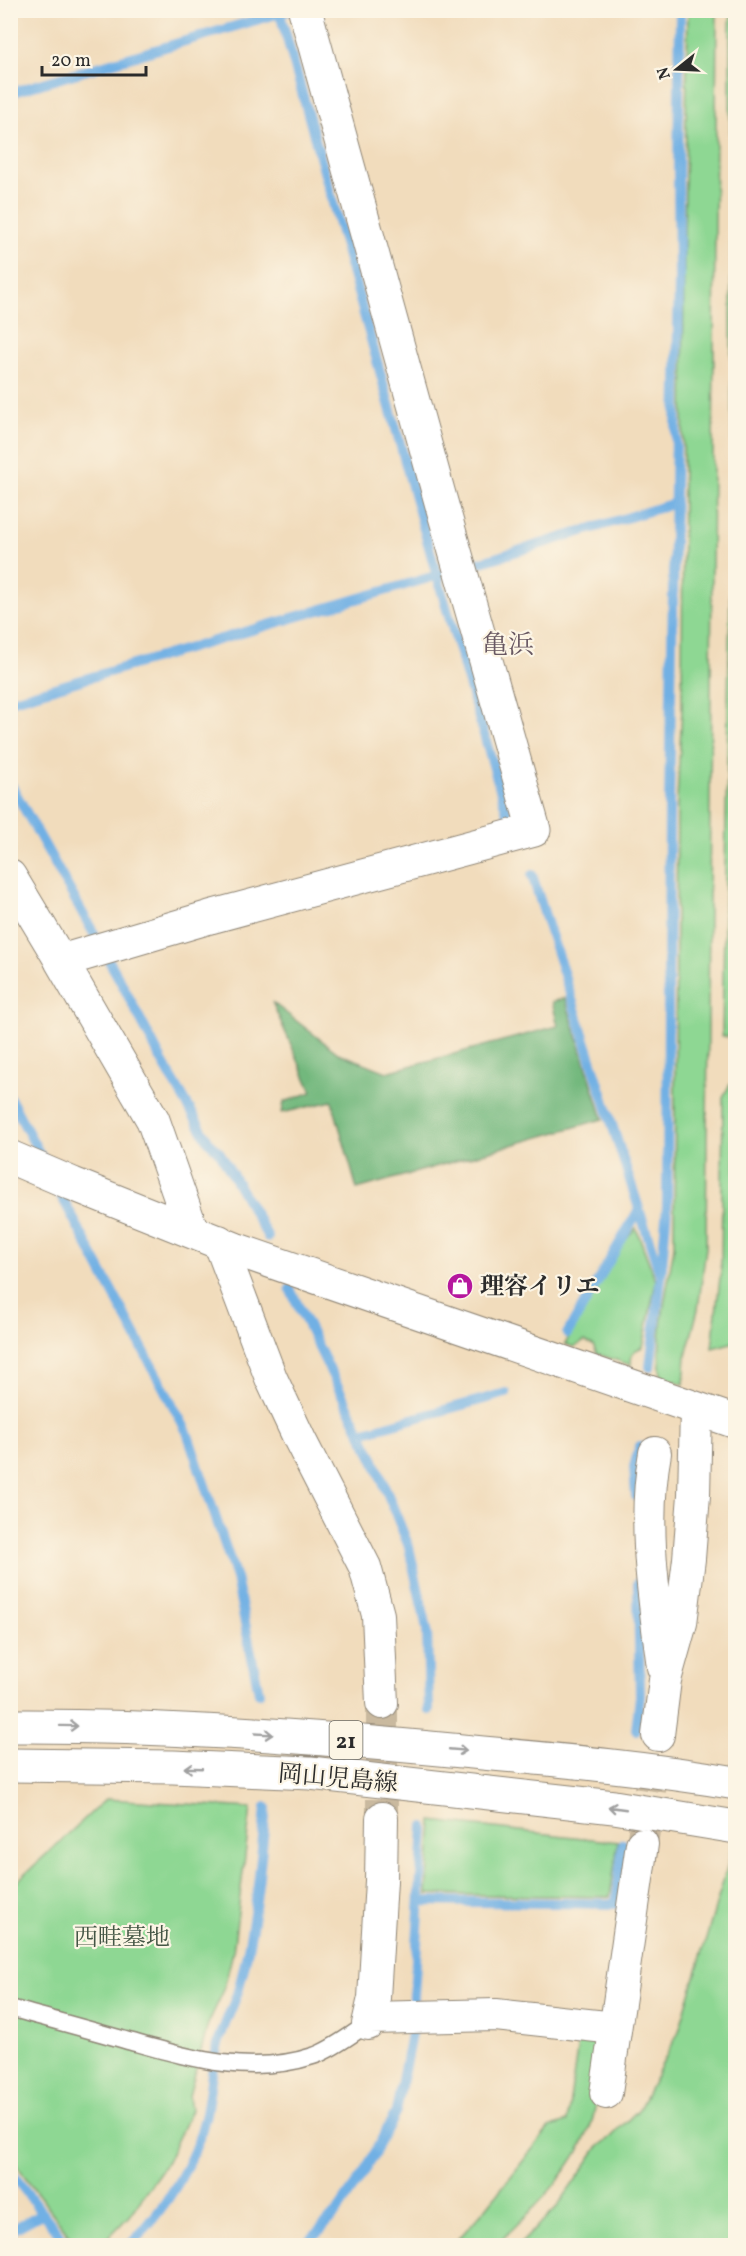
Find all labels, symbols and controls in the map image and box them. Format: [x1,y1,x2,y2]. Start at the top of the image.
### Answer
scale bar [42,39,146,77]
north arrow [647,39,707,99]
text: 20 m [51,49,91,74]
text: N [652,64,677,82]
district label: 亀浜 [482,628,534,664]
shop icon: 理容イリエ [445,1271,475,1301]
place label: 理容イリエ [480,1271,600,1305]
one-way arrow [58,1720,78,1732]
road number: 21 [330,1721,362,1759]
one-way arrow [253,1728,273,1739]
one-way arrow [448,1745,468,1756]
street label: 岡山児島線 [277,1758,399,1802]
one-way arrow [183,1763,203,1774]
one-way arrow [607,1802,627,1813]
park label: 西畦墓地 [74,1922,170,1956]

